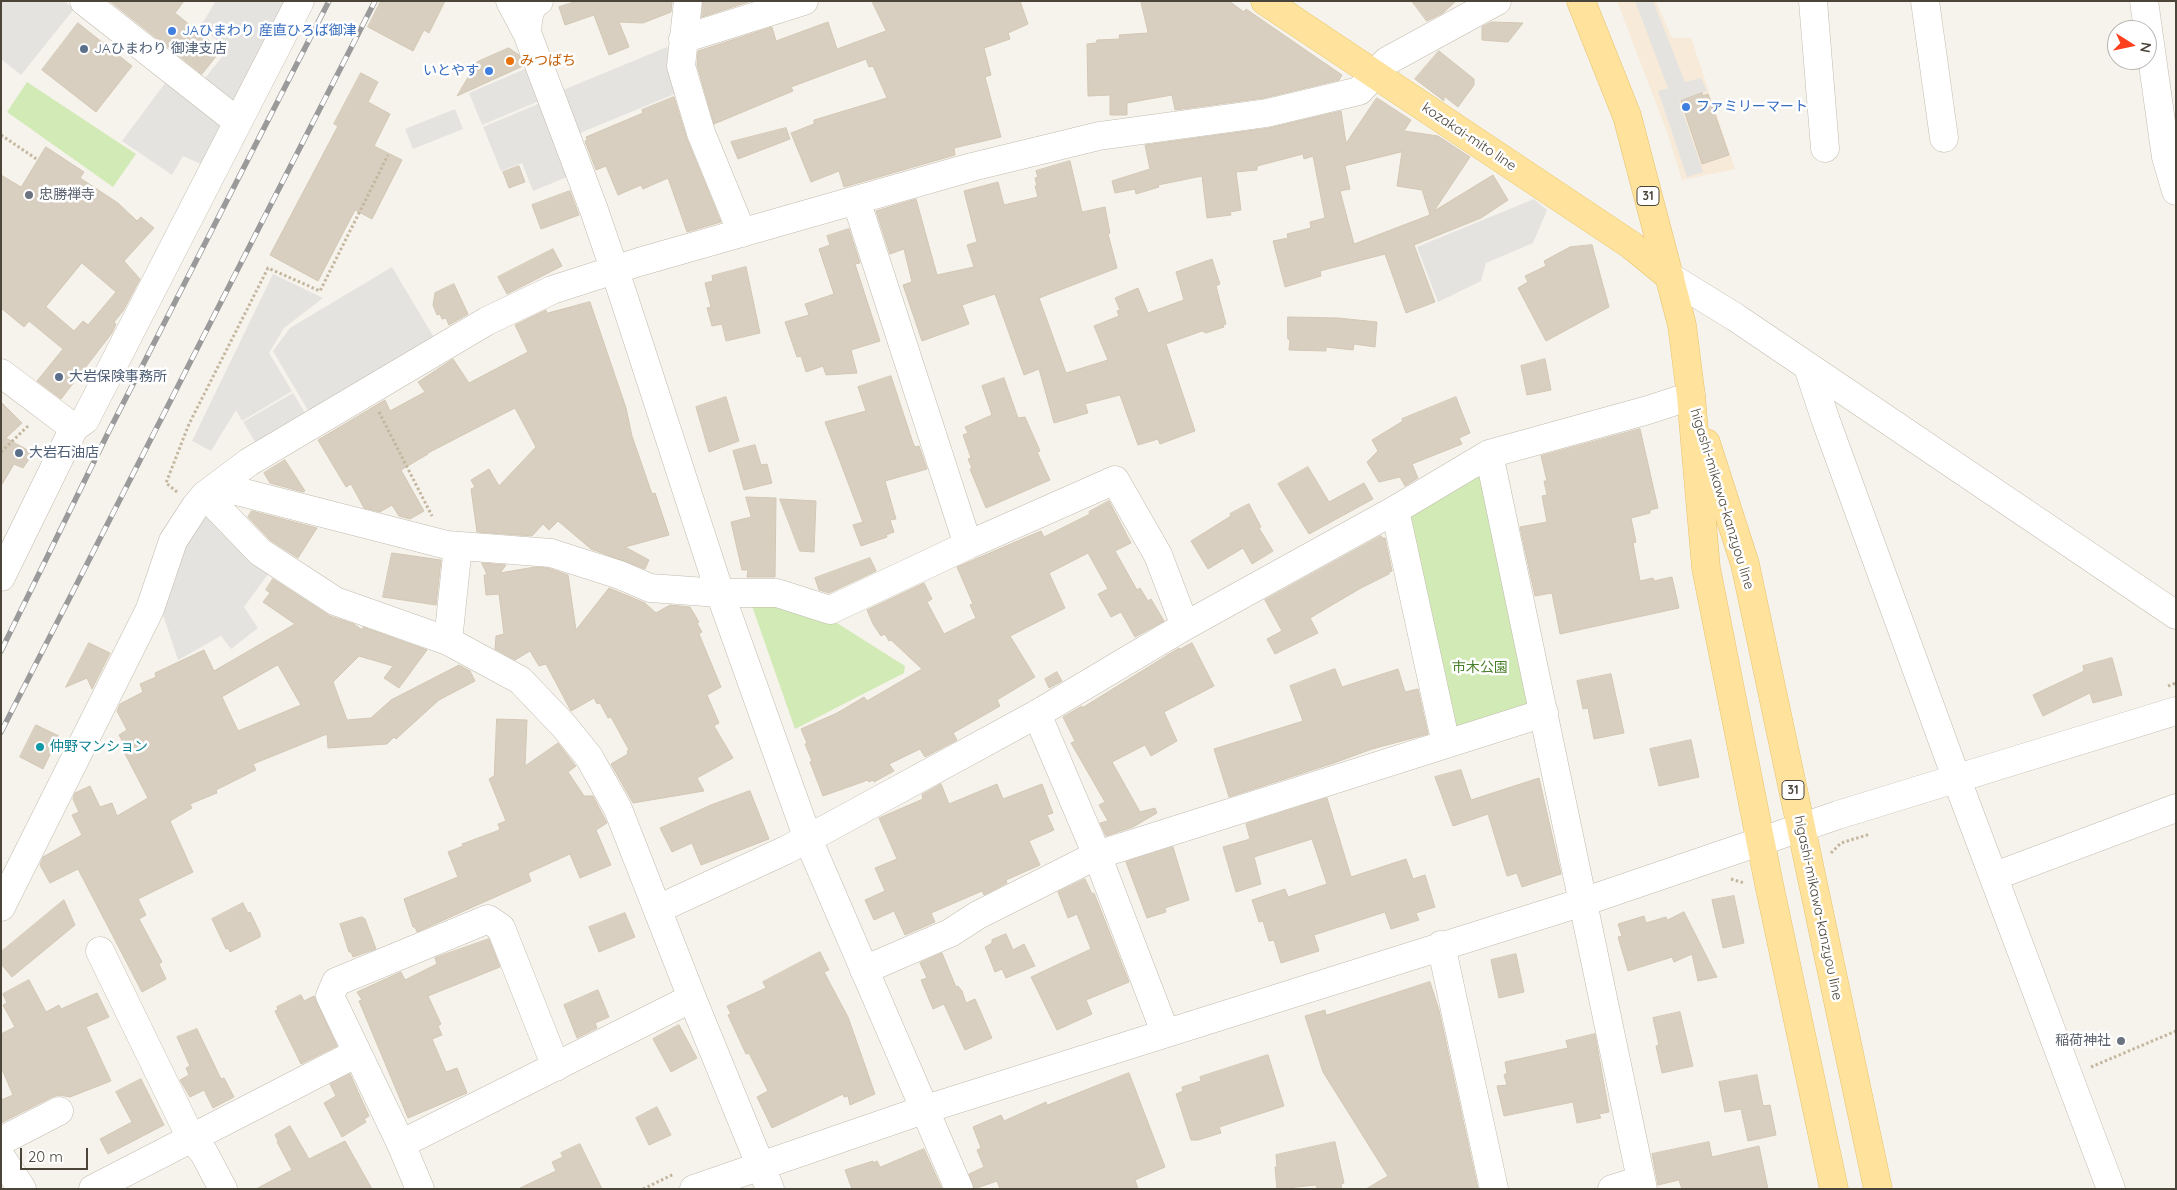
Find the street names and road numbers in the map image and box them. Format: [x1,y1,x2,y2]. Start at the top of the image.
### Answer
street label: kozakai-mito line [1419,99,1519,175]
road number: 31 [1637,187,1659,206]
street label: higashi-mikawa-kanzyou line [1686,407,1758,591]
road number: 31 [1782,780,1804,800]
street label: higashi-mikawa-kanzyou line [1790,814,1846,1002]

